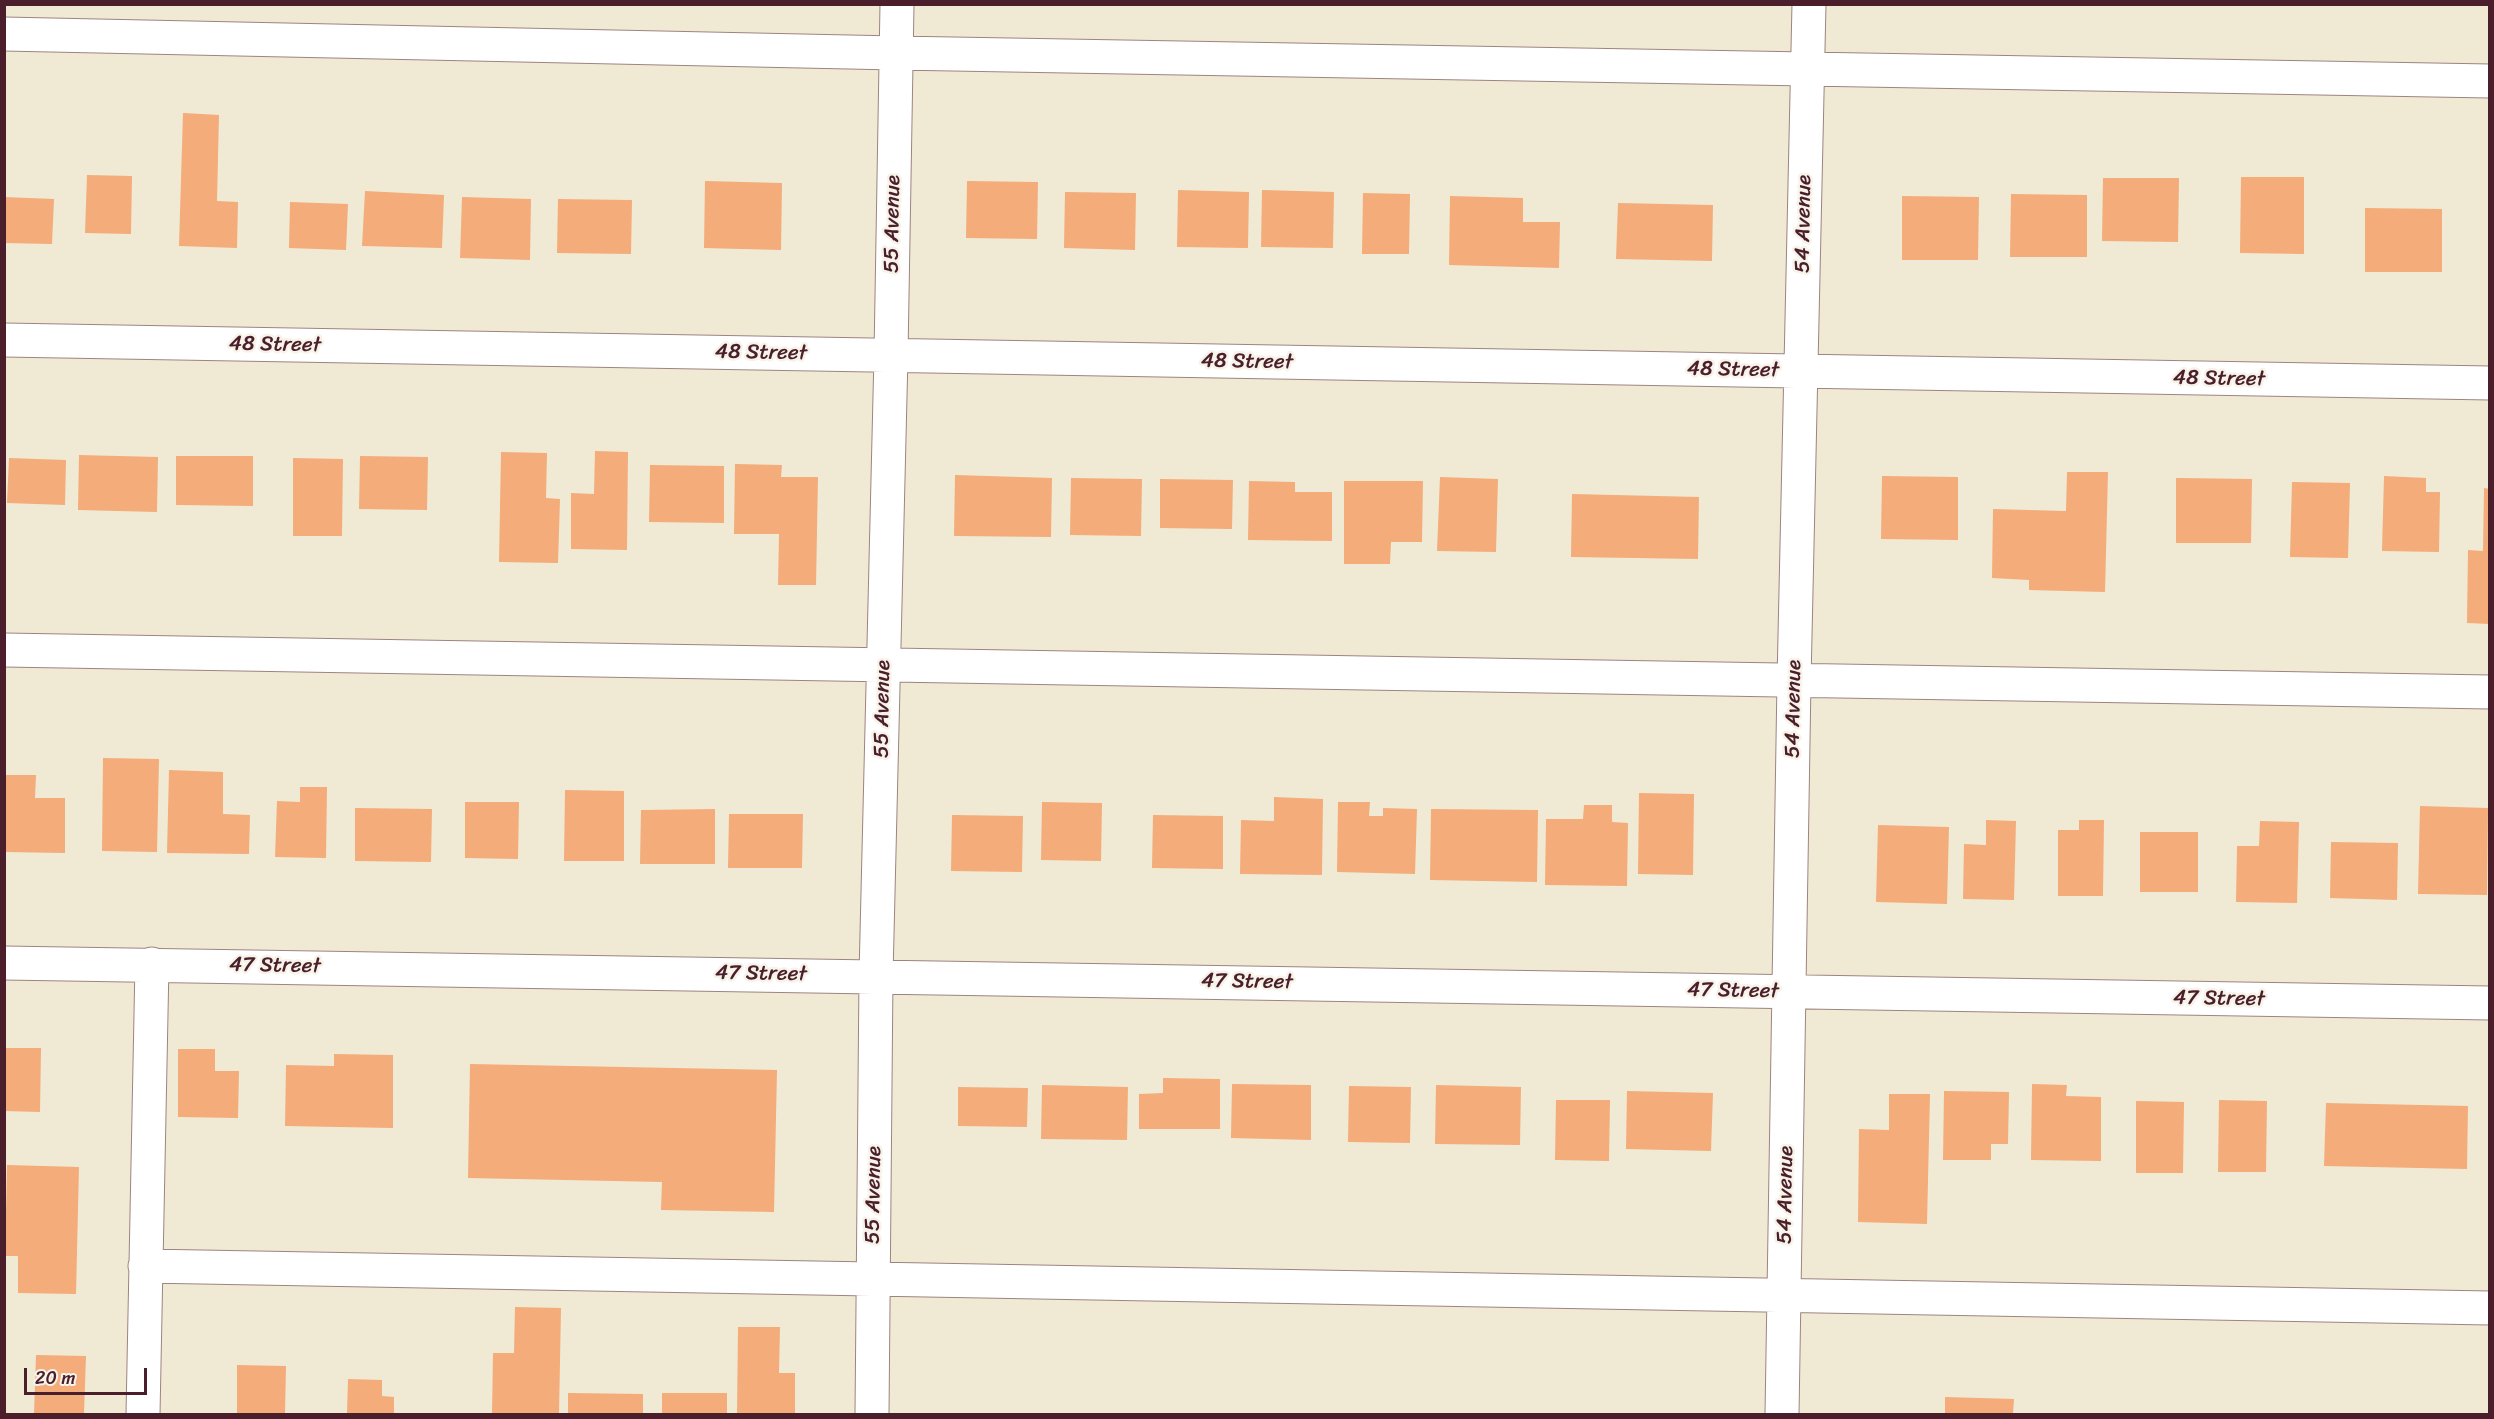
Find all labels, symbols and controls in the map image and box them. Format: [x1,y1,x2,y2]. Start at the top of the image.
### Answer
street label: 55 Avenue [880,175,906,273]
street label: 54 Avenue [1791,175,1817,273]
street label: 48 Street [229,332,321,358]
street label: 48 Street [715,340,807,366]
street label: 48 Street [1201,349,1293,375]
street label: 48 Street [1687,357,1779,383]
street label: 48 Street [2173,366,2265,392]
street label: 55 Avenue [870,660,896,758]
street label: 54 Avenue [1781,660,1807,758]
street label: 47 Street [229,953,321,979]
street label: 47 Street [715,961,807,987]
street label: 47 Street [1201,969,1293,995]
street label: 47 Street [1687,978,1779,1004]
street label: 47 Street [2173,986,2265,1012]
street label: 55 Avenue [861,1146,887,1244]
street label: 54 Avenue [1773,1146,1799,1244]
scale bar [27,1356,150,1394]
text: 20 m [35,1362,75,1394]

